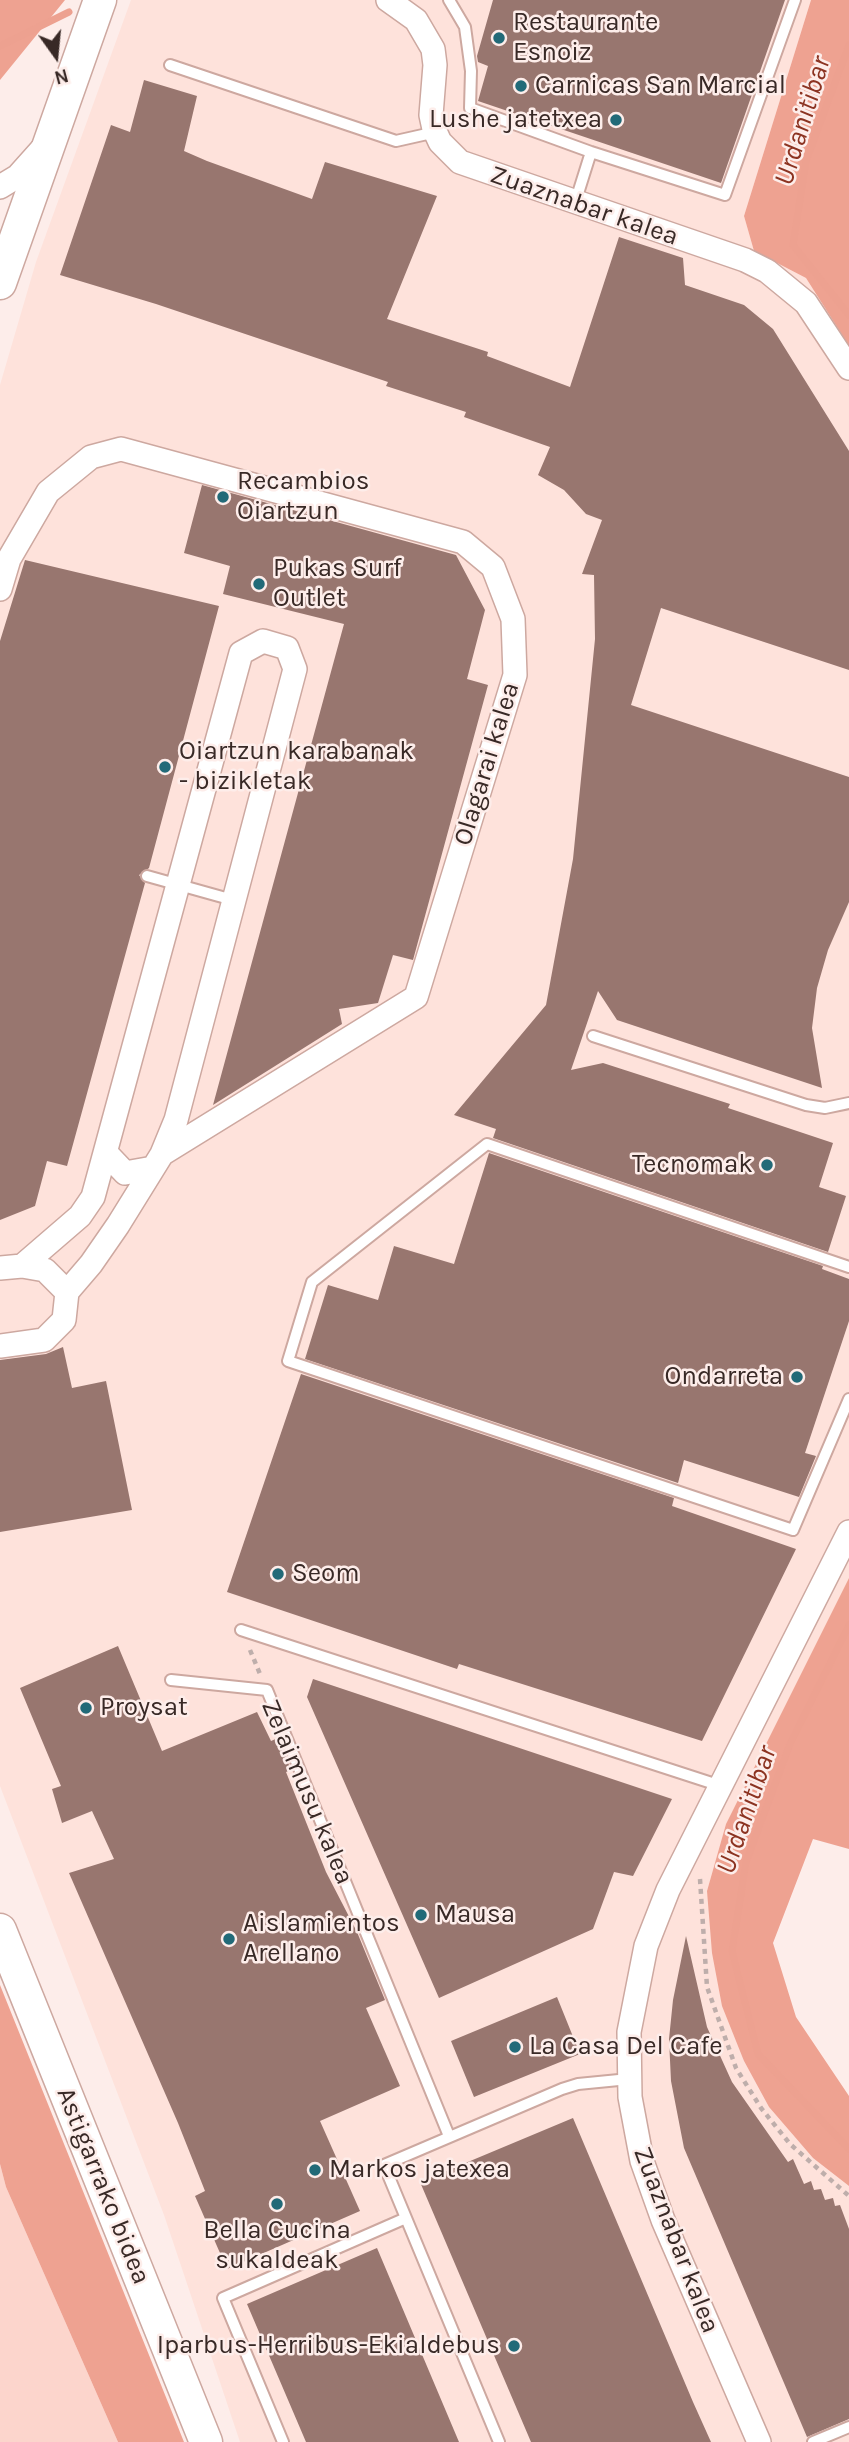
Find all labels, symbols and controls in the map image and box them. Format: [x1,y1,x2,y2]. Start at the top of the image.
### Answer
place label: Restaurante Esnoiz [513,7,658,68]
north arrow [21,21,91,91]
marker: Restaurante Esnoiz [491,30,507,46]
water label: Urdanitibar [767,52,839,190]
text: N [52,64,71,89]
place label: Carnicas San Marcial [535,70,786,102]
marker: Carnicas San Marcial [513,78,529,94]
place label: Lushe jatetxea [429,104,602,136]
marker: Lushe jatetxea [608,112,624,128]
street label: Zuaznabar kalea [486,159,682,253]
place label: Recambios Oiartzun [237,466,369,528]
marker: Recambios Oiartzun [215,489,231,505]
place label: Pukas Surf Outlet [273,553,402,614]
marker: Pukas Surf Outlet [251,576,267,592]
street label: Olagarai kalea [447,679,527,849]
place label: Oiartzun karabanak - bizikletak [179,736,414,798]
marker: Oiartzun karabanak - bizikletak [157,759,173,775]
place label: Tecnomak [632,1149,753,1181]
marker: Tecnomak [759,1157,775,1173]
place label: Ondarreta [665,1361,783,1393]
marker: Ondarreta [789,1369,805,1385]
place label: Seom [292,1558,360,1590]
marker: Seom [270,1566,286,1582]
place label: Proysat [100,1692,188,1724]
street label: Zelaimusu kalea [254,1695,360,1889]
marker: Proysat [78,1700,94,1716]
water label: Urdanitibar [709,1741,785,1879]
place label: Mausa [435,1899,515,1931]
marker: Mausa [413,1907,429,1923]
place label: Aislamientos Arellano [243,1908,400,1969]
marker: Aislamientos Arellano [221,1931,237,1947]
place label: La Casa Del Cafe [529,2031,723,2063]
marker: La Casa Del Cafe [507,2039,523,2055]
street label: Astigarrako bidea [49,2083,157,2289]
street label: Zuaznabar kalea [626,2142,726,2338]
place label: Markos jatexea [329,2154,510,2186]
marker: Markos jatexea [307,2162,323,2178]
marker: Bella Cucina sukaldeak [269,2196,285,2212]
place label: Bella Cucina sukaldeak [203,2215,351,2276]
place label: Iparbus-Herribus-Ekialdebus [157,2330,500,2362]
marker: Iparbus-Herribus-Ekialdebus [506,2338,522,2354]

